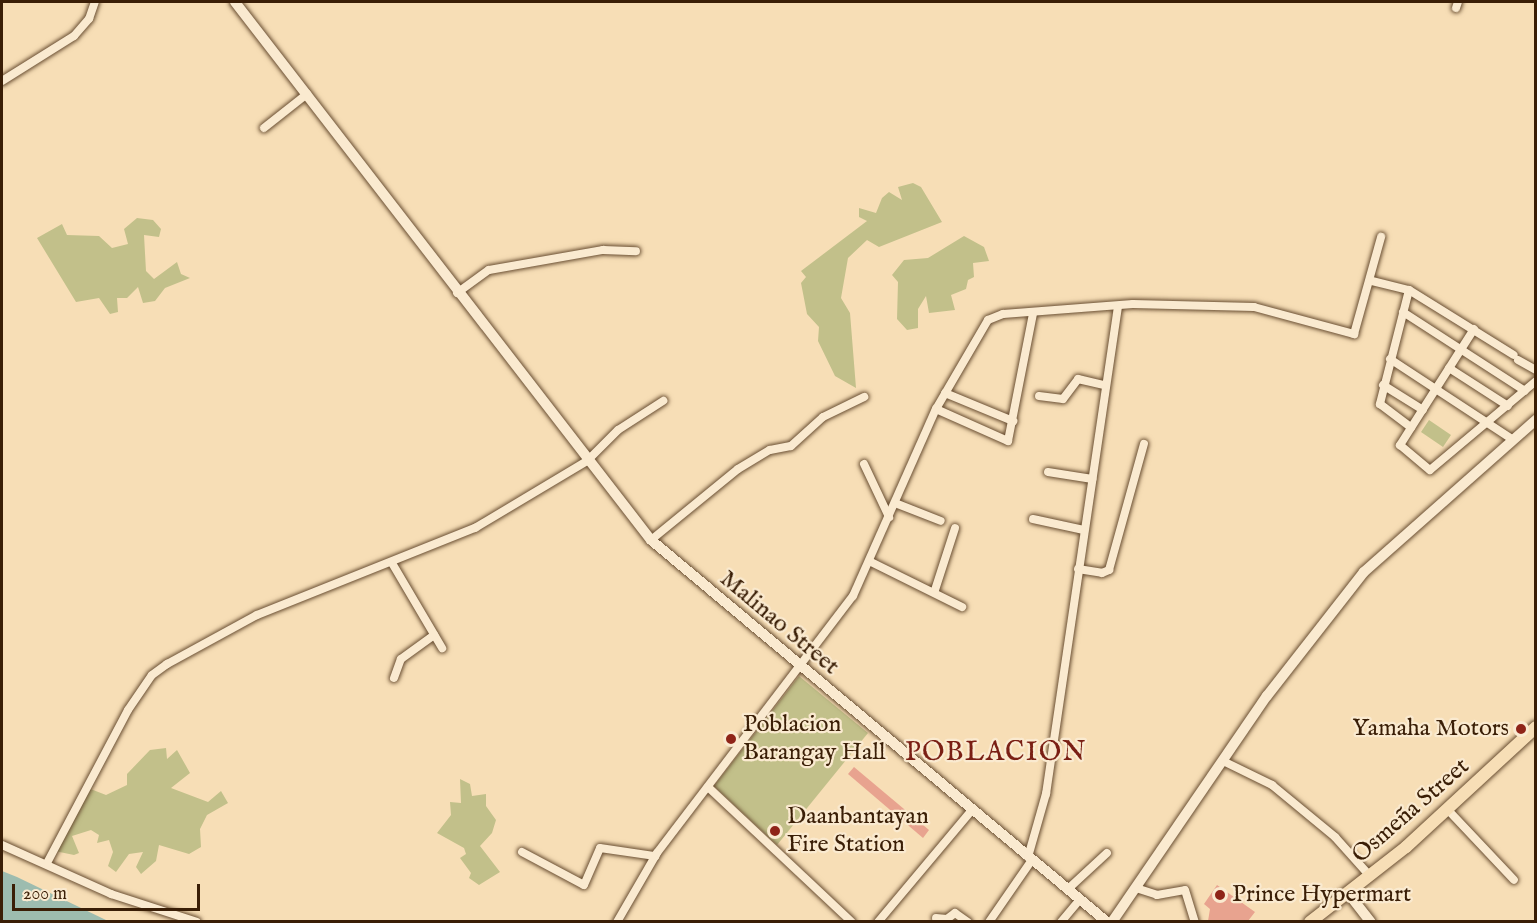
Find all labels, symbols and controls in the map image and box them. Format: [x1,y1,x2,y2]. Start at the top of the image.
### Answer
street label: Malinao Street [713,565,845,681]
place label: Poblacion Barangay Hall [743,711,886,767]
place label: Yamaha Motors [1352,715,1509,743]
marker: Yamaha Motors [1514,722,1528,736]
marker: Poblacion Barangay Hall [724,732,738,746]
district label: POBLACION [905,738,1087,770]
street label: Osmeña Street [1347,752,1475,870]
place label: Daanbantayan Fire Station [787,803,929,859]
marker: Daanbantayan Fire Station [768,824,782,838]
scale bar [15,872,202,910]
place label: Prince Hypermart [1232,881,1411,909]
text: 200 m [23,883,67,906]
marker: Prince Hypermart [1213,888,1227,902]

